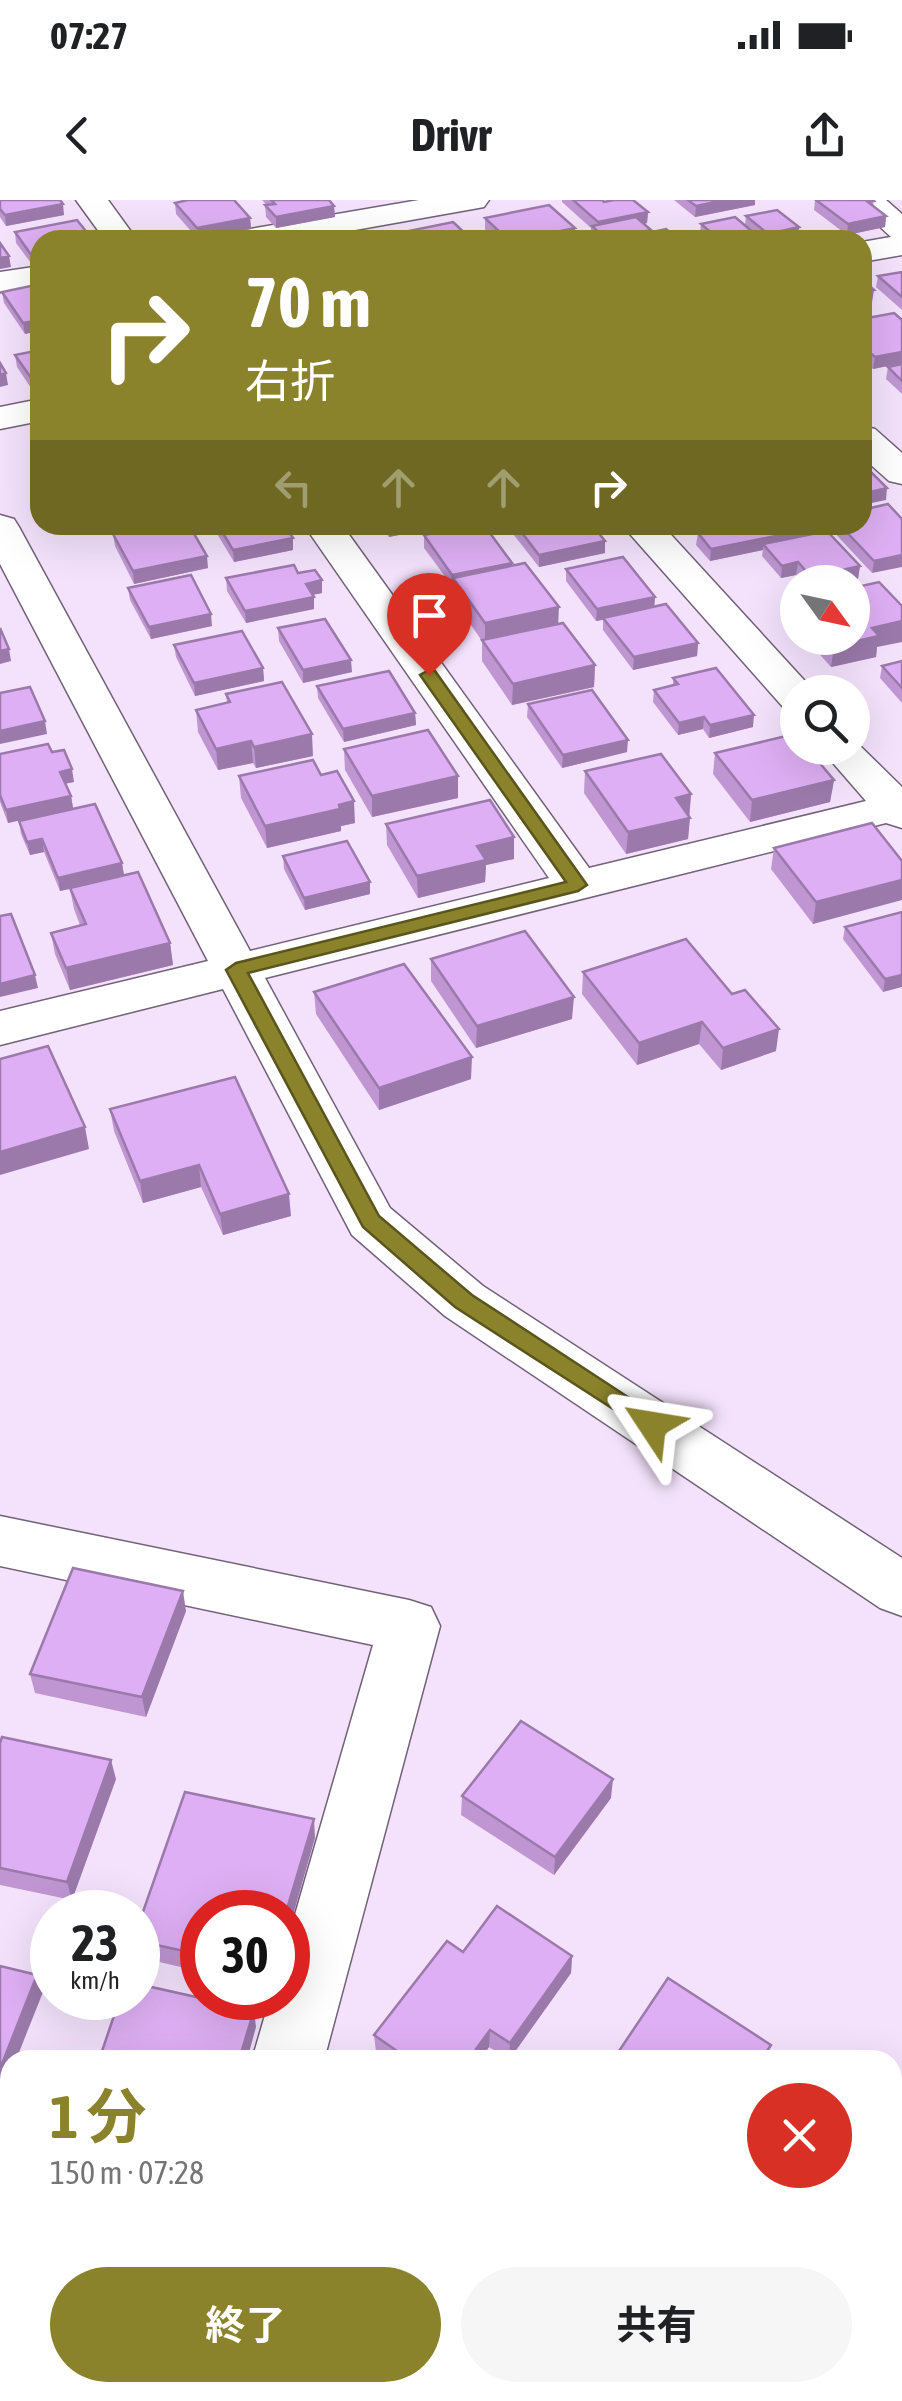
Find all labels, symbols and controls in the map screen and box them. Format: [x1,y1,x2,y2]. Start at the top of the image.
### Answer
text: 07:27 [50,14,128,57]
icon: back [50,108,105,163]
icon: share [797,108,852,163]
text: Drivr [411,109,491,161]
text: 70 m [245,262,371,342]
icon: right [80,270,210,400]
text: 右折 [245,355,335,407]
icon: left [266,460,321,515]
icon: ahead [371,460,426,515]
icon: ahead [476,460,531,515]
icon: right [581,460,636,515]
north arrow [780,565,870,655]
map controls [780,565,870,765]
pin [387,573,472,676]
icon: arrive [402,588,457,643]
button: search [780,675,870,765]
position arrow [600,1373,704,1477]
speed limit sign: 30 [180,1890,310,2020]
text: 23 [71,1914,118,1972]
text: km/h [70,1966,120,1994]
text: 1 分 [50,2082,146,2151]
button: close [747,2083,852,2188]
text: 150 m · 07:28 [50,2154,204,2191]
button: 終了 [50,2267,441,2382]
button: 共有 [461,2267,852,2382]

